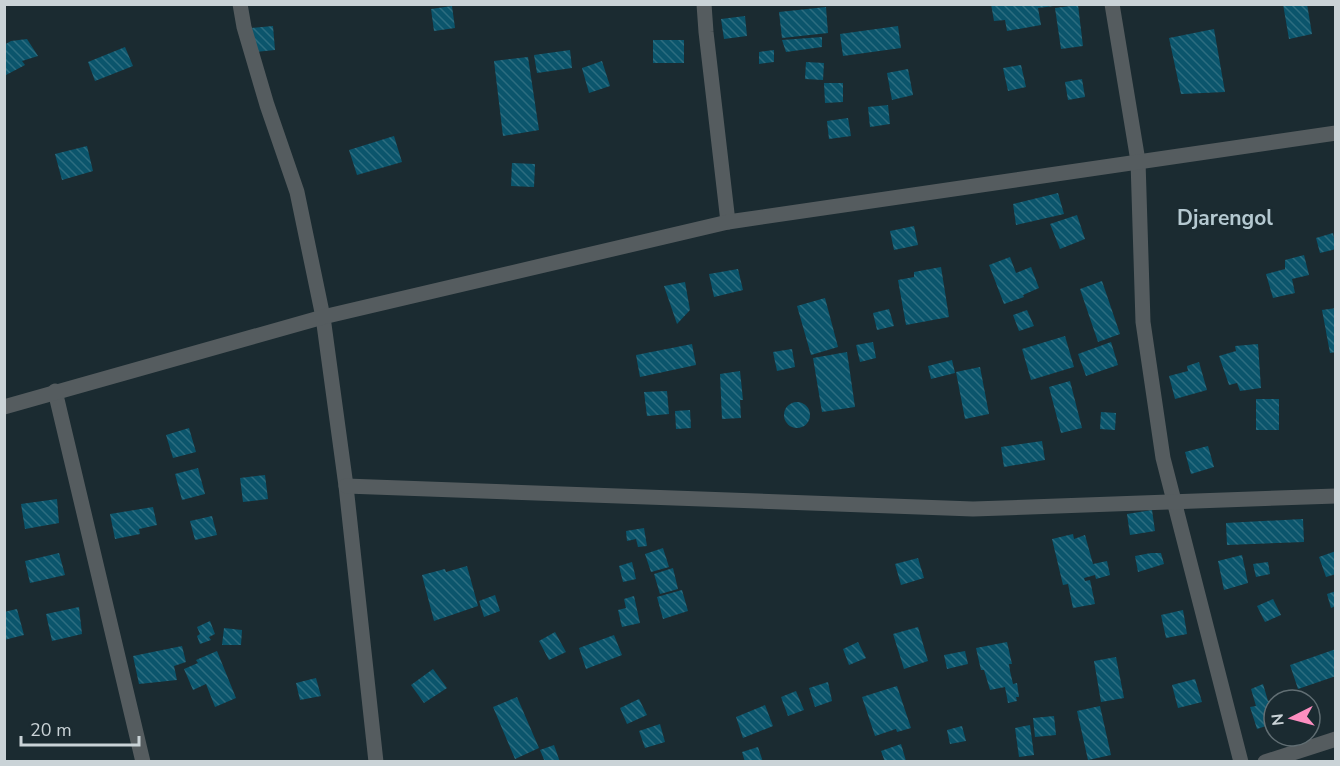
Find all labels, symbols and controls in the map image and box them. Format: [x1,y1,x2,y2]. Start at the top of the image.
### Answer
district label: Djarengol [1177,204,1273,232]
north arrow [1262,688,1322,748]
scale bar [21,709,140,747]
text: N [1267,712,1290,727]
text: 20 m [30,718,72,742]

